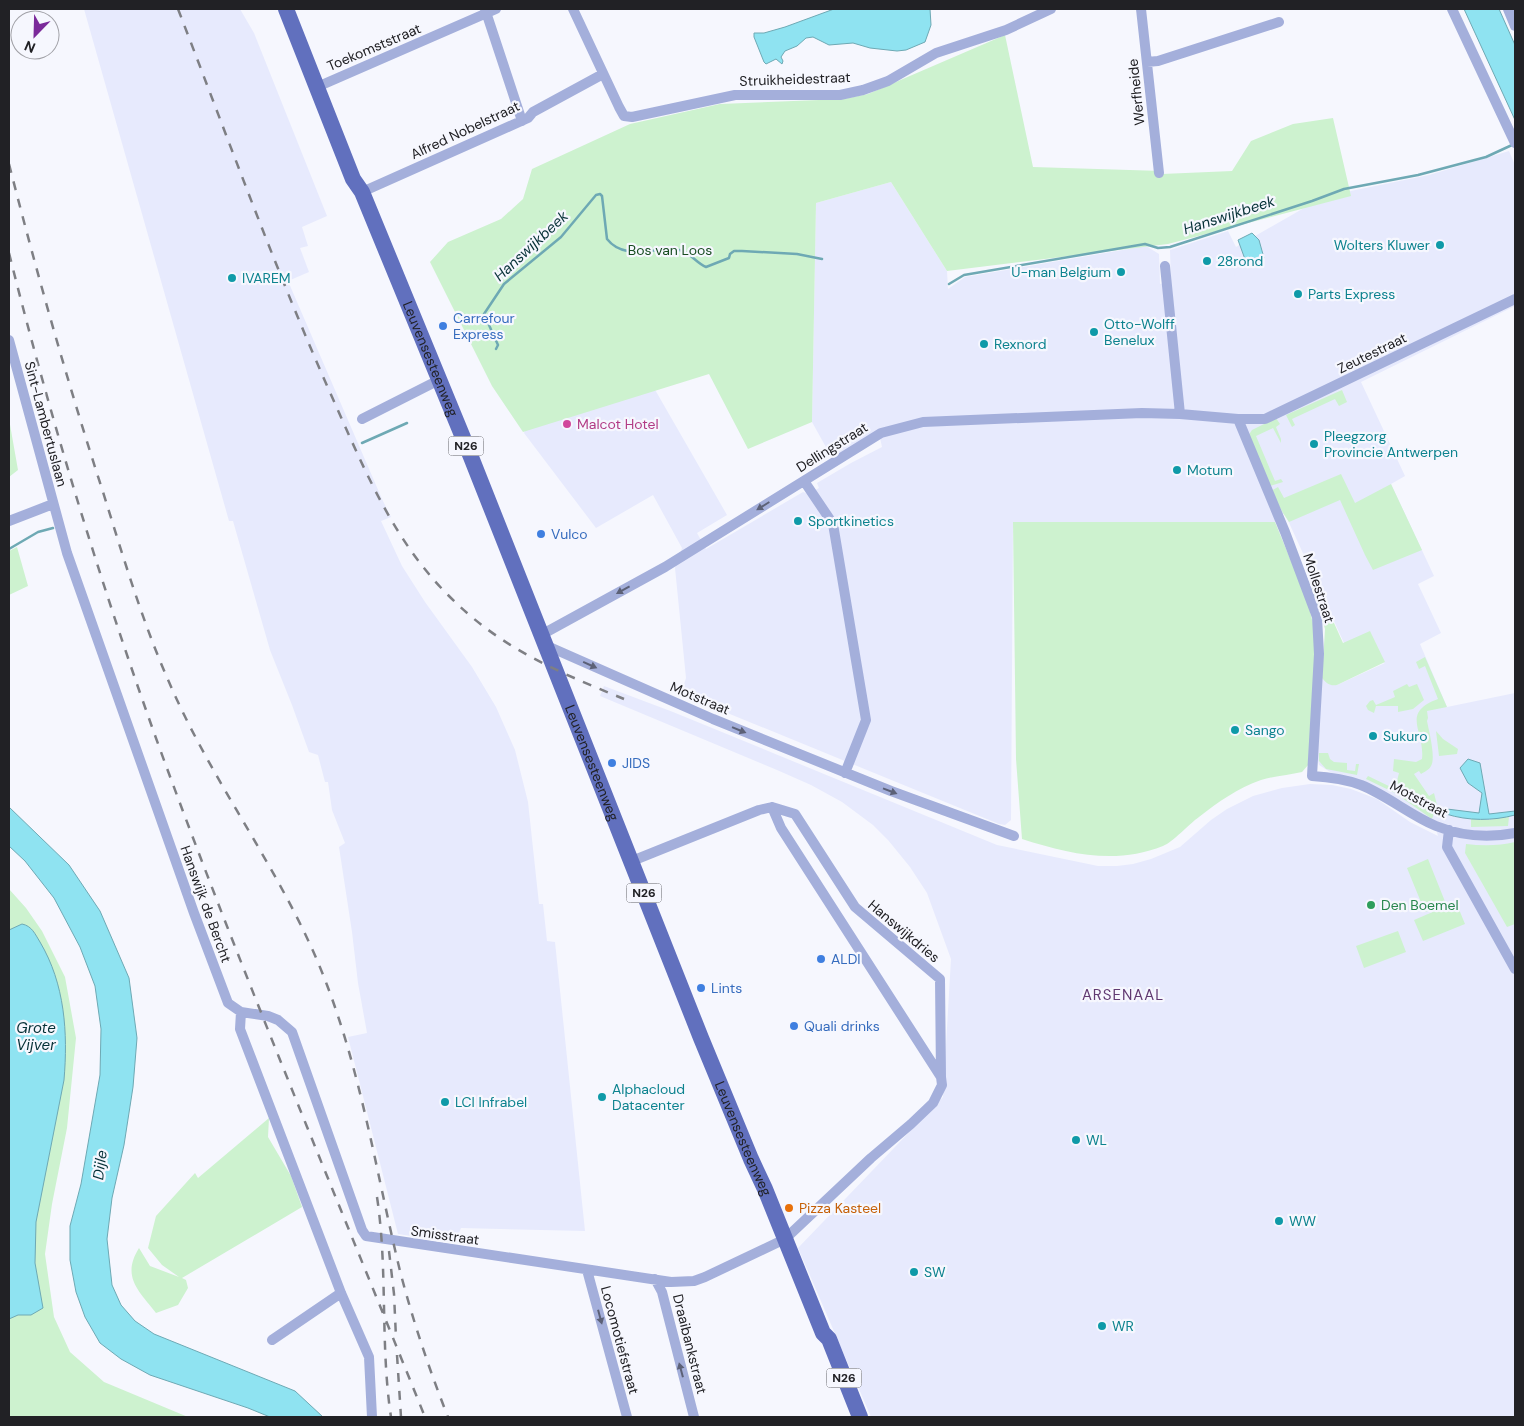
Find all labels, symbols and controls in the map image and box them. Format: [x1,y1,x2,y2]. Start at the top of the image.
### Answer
north arrow [10,10,60,60]
street label: Toekomststraat [324,19,424,75]
text: N [22,37,38,57]
street label: Werfheide [1124,58,1148,126]
street label: Struikheidestraat [739,68,851,90]
street label: Alfred Nobelstraat [408,97,522,163]
water label: Hanswijkbeek [1181,191,1278,239]
water label: Hanswijkbeek [489,206,573,286]
place label: Wolters Kluwer [1334,236,1430,254]
marker: Wolters Kluwer [1434,239,1446,251]
park label: Bos van Loos [628,241,712,259]
place label: 28rond [1217,252,1263,270]
marker: 28rond [1201,255,1213,267]
place label: U-man Belgium [1011,263,1111,281]
marker: U-man Belgium [1115,266,1127,278]
place label: IVAREM [242,269,291,287]
marker: IVAREM [226,272,238,284]
place label: Parts Express [1308,285,1395,303]
marker: Parts Express [1292,288,1304,300]
street label: Leuvensesteenweg [399,298,462,419]
place label: Carrefour Express [453,309,515,343]
place label: Otto-Wolff Benelux [1104,315,1175,349]
marker: Carrefour Express [437,320,449,332]
marker: Otto-Wolff Benelux [1088,326,1100,338]
street label: Zeutestraat [1334,329,1410,377]
place label: Rexnord [994,335,1047,353]
marker: Rexnord [978,338,990,350]
street label: Sint-Lambertuslaan [21,359,71,489]
place label: Malcot Hotel [577,415,659,433]
marker: Malcot Hotel [561,418,573,430]
street label: Dellingstraat [793,418,871,476]
place label: Pleegzorg Provincie Antwerpen [1324,427,1458,461]
road number: N26 [448,436,484,456]
marker: Pleegzorg Provincie Antwerpen [1308,438,1320,450]
place label: Motum [1187,461,1233,479]
marker: Motum [1171,464,1183,476]
one-way arrow [756,502,769,511]
place label: Sportkinetics [808,512,894,530]
marker: Sportkinetics [792,515,804,527]
place label: Vulco [551,525,588,543]
marker: Vulco [535,528,547,540]
street label: Mollestraat [1299,551,1339,625]
one-way arrow [616,586,631,594]
one-way arrow [583,661,597,669]
street label: Motstraat [667,677,733,719]
street label: Leuvensesteenweg [561,702,623,824]
place label: Sango [1245,721,1285,739]
marker: Sango [1229,724,1241,736]
one-way arrow [732,726,746,734]
place label: Sukuro [1383,727,1427,745]
marker: Sukuro [1367,730,1379,742]
place label: JIDS [622,754,650,772]
marker: JIDS [606,757,618,769]
street label: Motstraat [1387,776,1451,822]
one-way arrow [883,787,898,795]
street label: Hanswijk de Bercht [176,843,236,965]
road number: N26 [626,884,662,902]
street label: Hanswijkdries [864,896,944,966]
place label: Den Boemel [1381,896,1459,914]
marker: Den Boemel [1365,899,1377,911]
place label: ALDI [831,950,861,968]
marker: ALDI [815,953,827,965]
place label: Lints [711,979,742,997]
marker: Lints [695,982,707,994]
district label: ARSENAAL [1082,985,1164,1005]
place label: Quali drinks [804,1017,880,1035]
water label: Grote Vijver [16,1018,56,1055]
marker: Quali drinks [788,1020,800,1032]
street label: Leuvensesteenweg [711,1078,776,1199]
place label: Alphacloud Datacenter [612,1080,685,1114]
marker: Alphacloud Datacenter [596,1091,608,1103]
place label: LCI Infrabel [455,1093,527,1111]
marker: LCI Infrabel [439,1096,451,1108]
place label: WL [1086,1131,1107,1149]
marker: WL [1070,1134,1082,1146]
water label: Dijle [88,1148,112,1181]
place label: Pizza Kasteel [799,1199,881,1217]
marker: Pizza Kasteel [783,1202,795,1214]
place label: WW [1289,1212,1317,1230]
marker: WW [1273,1215,1285,1227]
street label: Smisstraat [410,1221,480,1249]
place label: SW [924,1263,946,1281]
marker: SW [908,1266,920,1278]
street label: Locomotiefstraat [597,1284,643,1396]
street label: Draaibankstraat [669,1292,711,1396]
one-way arrow [596,1309,604,1324]
place label: WR [1112,1317,1134,1335]
marker: WR [1096,1320,1108,1332]
one-way arrow [677,1363,685,1378]
road number: N26 [826,1369,862,1388]

